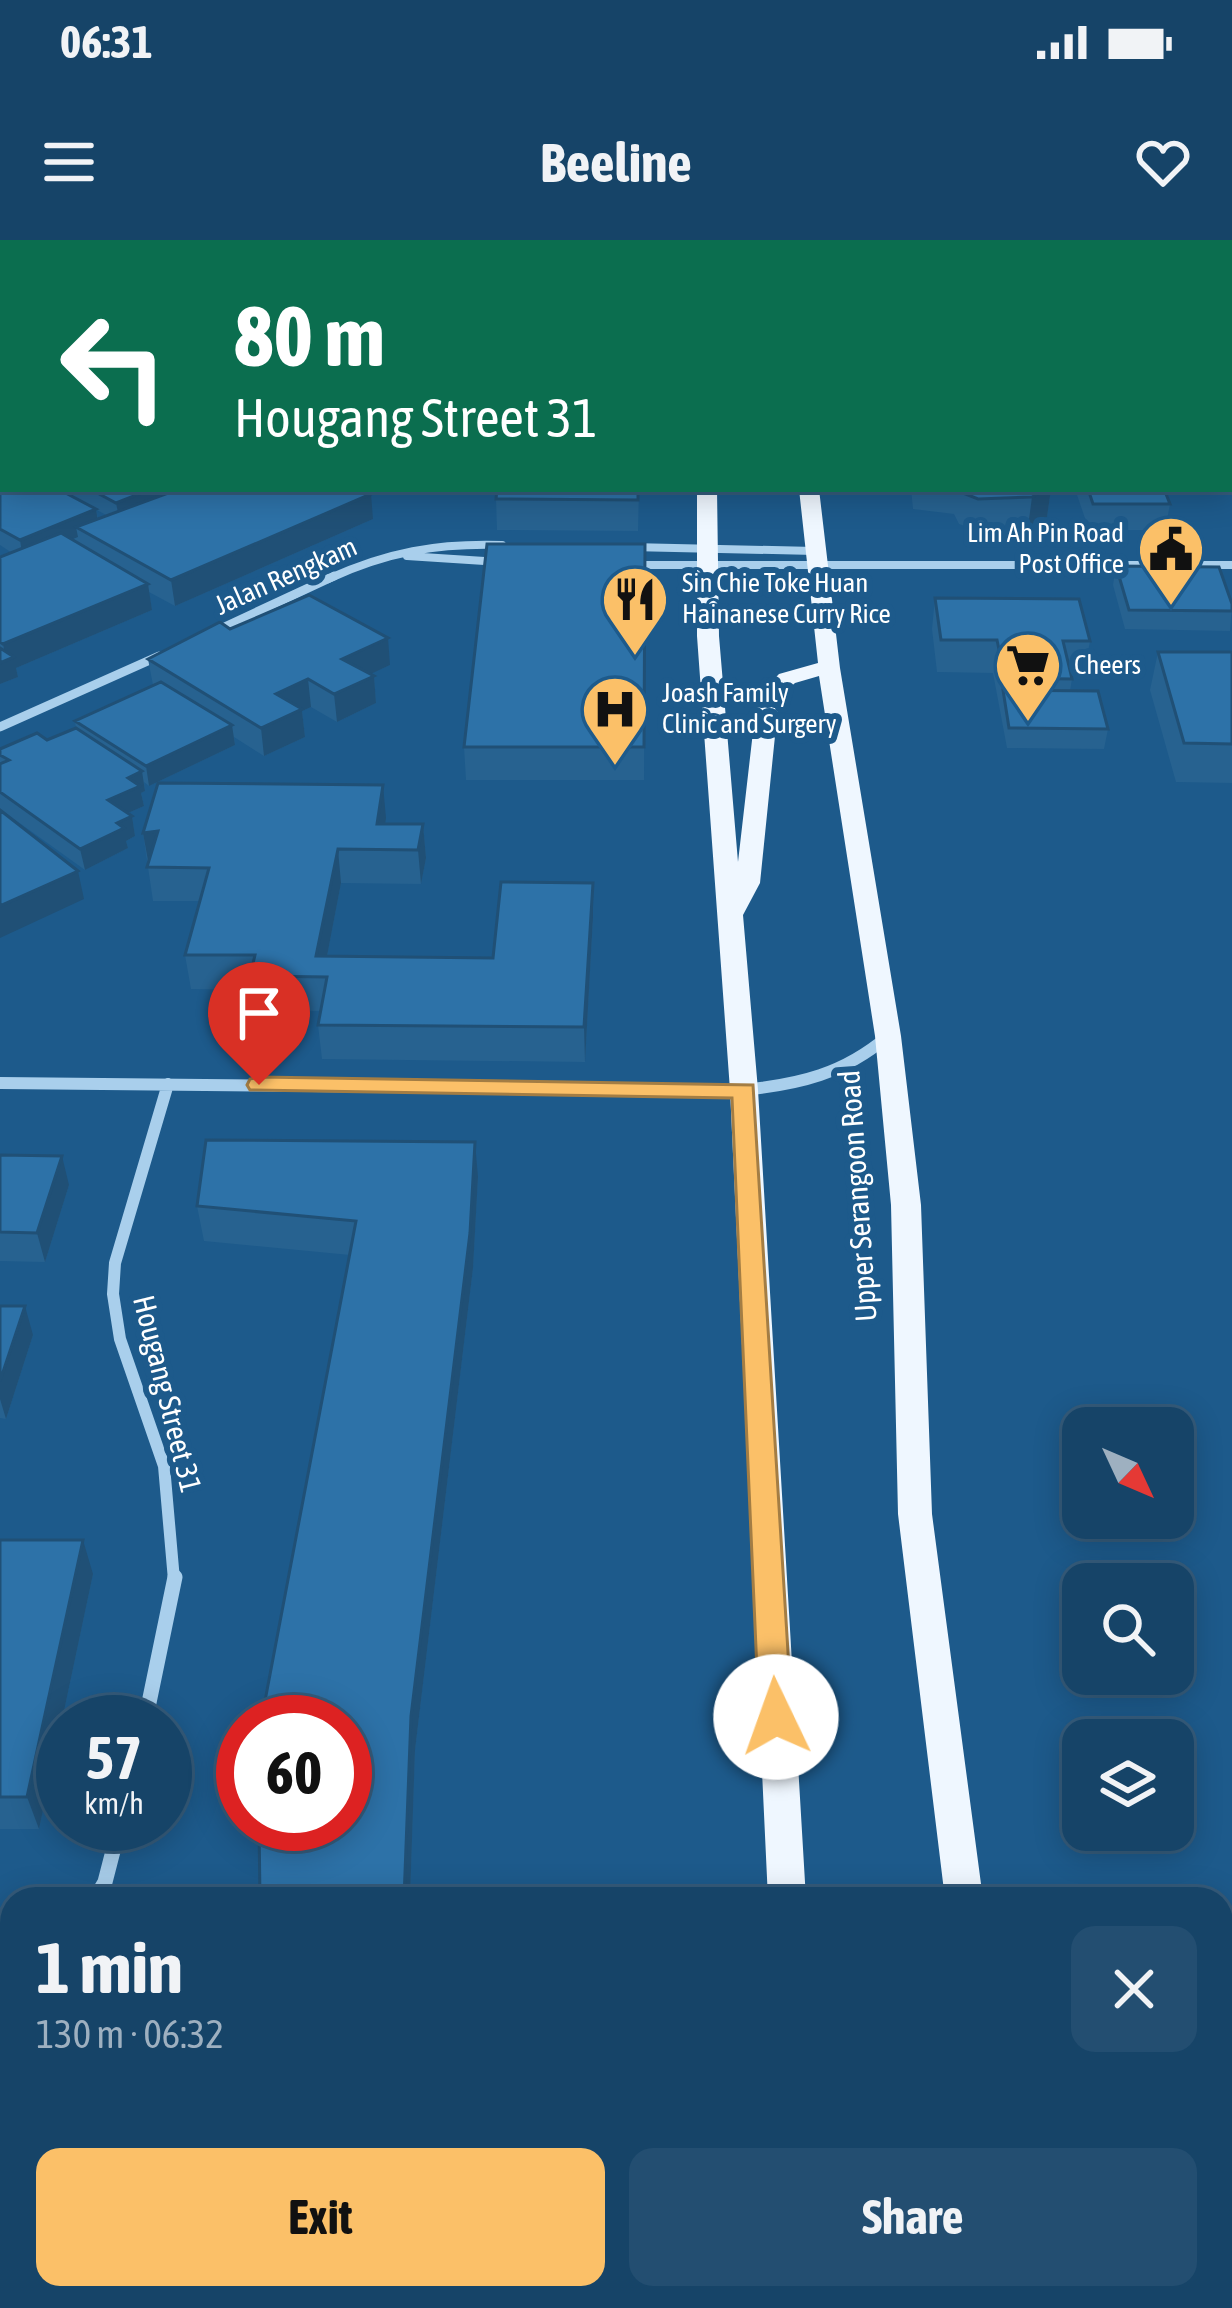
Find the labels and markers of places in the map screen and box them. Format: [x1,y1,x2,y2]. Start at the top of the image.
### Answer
public building icon: Lim Ah Pin Road Post Office [1136,514,1206,608]
place label: Lim Ah Pin Road Post Office [967,517,1124,579]
restaurant icon: Sin Chie Toke Huan Hainanese Curry Rice [600,564,670,658]
place label: Sin Chie Toke Huan Hainanese Curry Rice [682,567,891,629]
supermarket icon: Cheers [993,630,1063,724]
place label: Cheers [1074,649,1141,680]
hospital icon: Joash Family Clinic and Surgery [580,674,650,768]
place label: Joash Family Clinic and Surgery [662,677,837,739]
pin [208,962,310,1085]

